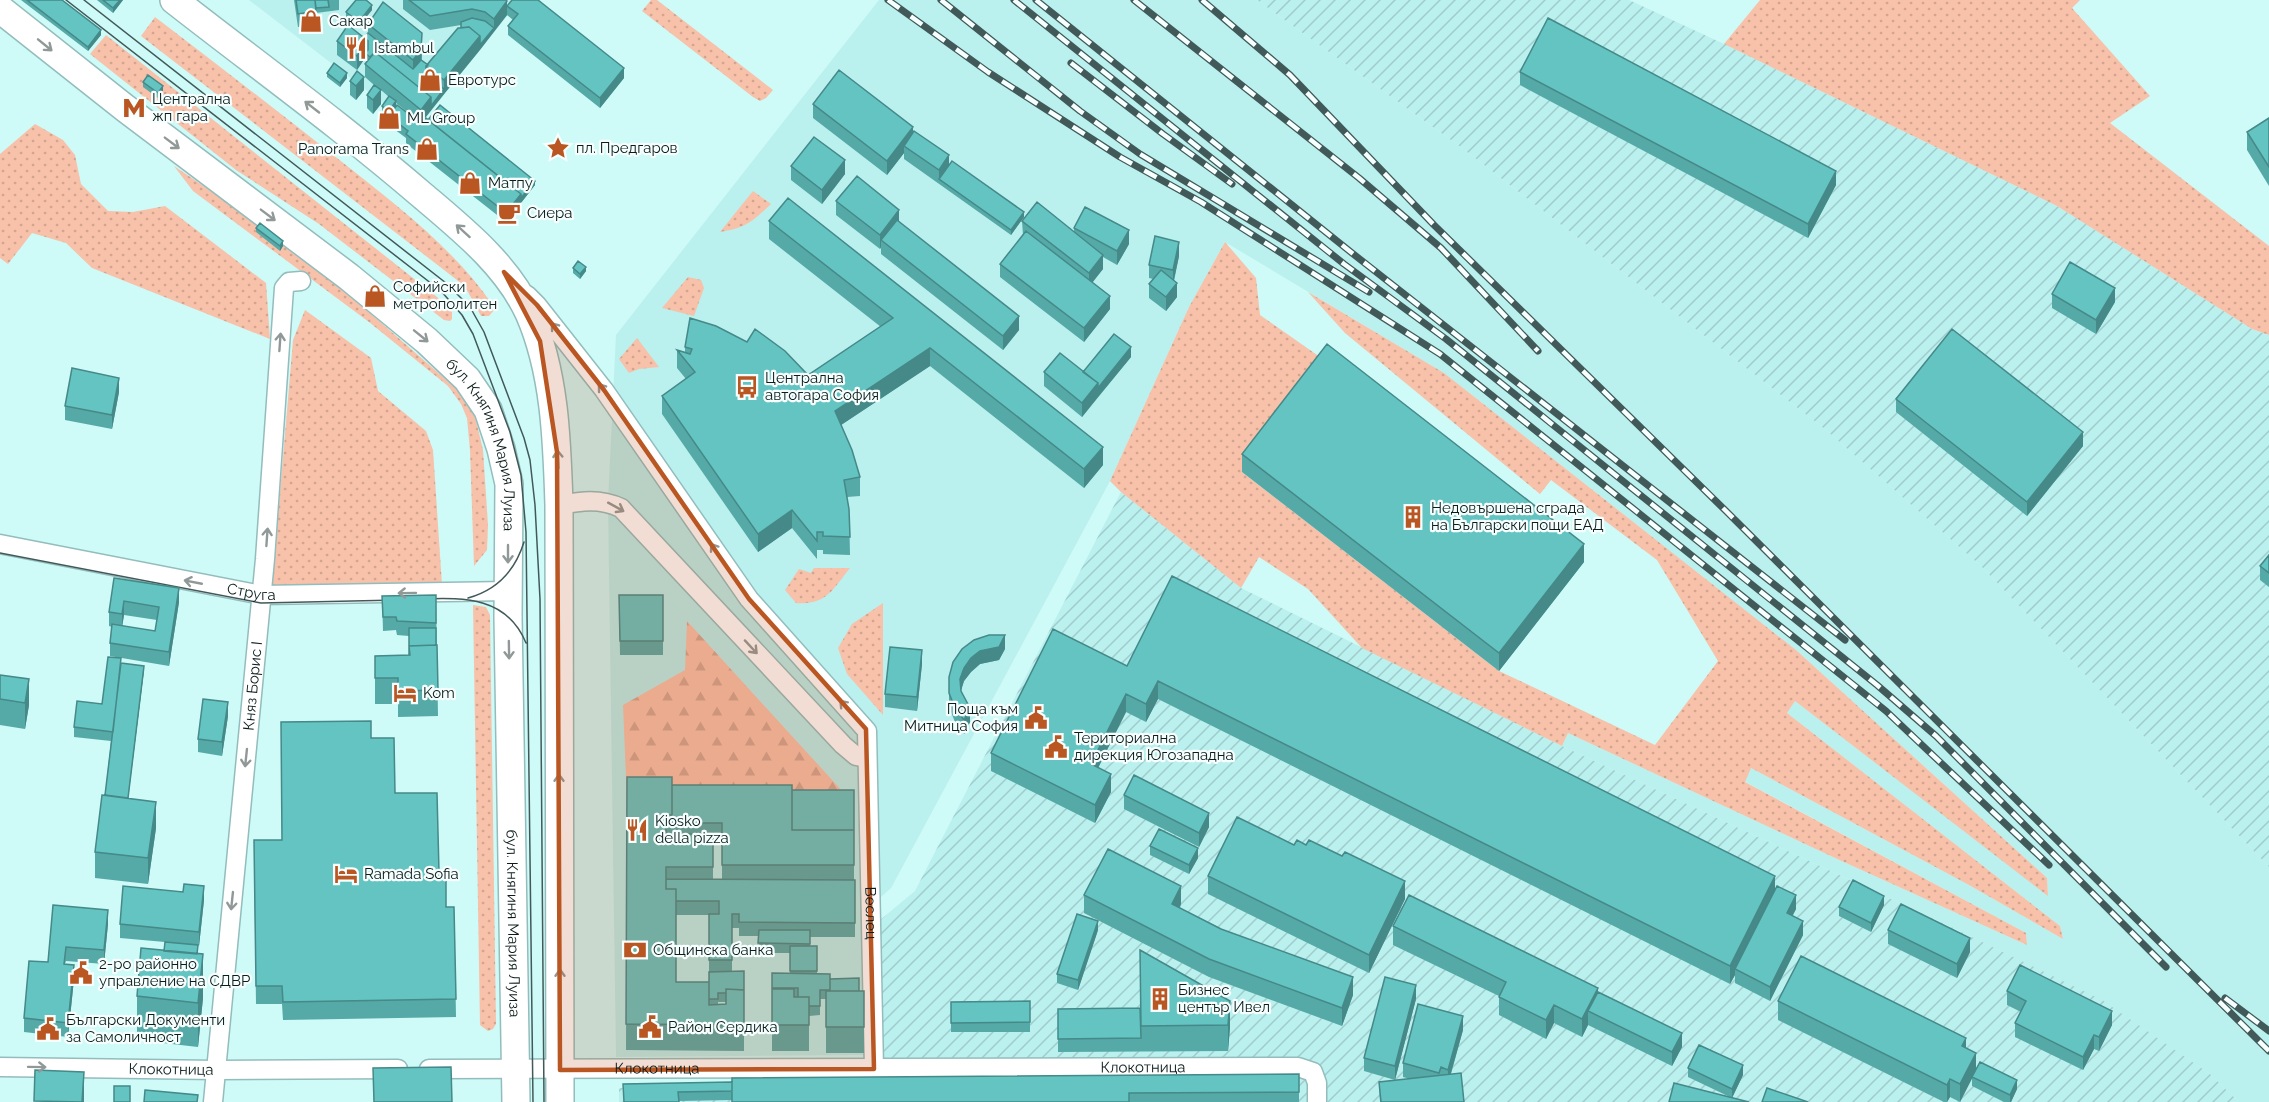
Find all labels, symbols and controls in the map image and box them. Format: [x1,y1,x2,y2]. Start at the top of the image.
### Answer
shop icon: Сакар [298,8,324,34]
place label: Сакар [329,12,373,30]
restaurant icon: Istambul [343,35,369,61]
one-way arrow [37,39,53,52]
place label: Istambul [374,39,435,57]
shop icon: Евротурс [417,67,443,93]
place label: Евротурс [448,71,516,89]
place label: Централна жп гара [152,90,231,125]
metro station icon: Централна жп гара [121,95,147,121]
one-way arrow [305,101,321,113]
shop icon: ML Group [376,105,402,131]
place label: ML Group [407,109,475,127]
place icon: пл. Предгаров [545,135,571,161]
shop icon: Panorama Trans [414,136,440,162]
one-way arrow [163,137,179,149]
place label: пл. Предгаров [576,139,678,157]
place label: Panorama Trans [298,140,409,158]
shop icon: Матпу [457,170,483,196]
place label: Матпу [488,174,533,192]
cafe icon: Сиера [496,200,522,226]
place label: Сиера [527,204,572,222]
one-way arrow [260,209,276,222]
one-way arrow [456,224,471,238]
place label: Софийски метрополитен [393,278,497,313]
shop icon: Софийски метрополитен [362,283,388,309]
one-way arrow [551,322,564,338]
one-way arrow [413,330,429,343]
one-way arrow [275,333,286,353]
street label: бул. Княгиня Мария Луиза [442,355,518,531]
place label: Централна автогара София [765,369,879,404]
bus stop icon: Централна автогара София [734,374,760,400]
one-way arrow [598,383,611,399]
one-way arrow [552,450,563,470]
place label: Недовършена сграда на Български пощи ЕАД [1431,499,1604,534]
one-way arrow [607,501,624,513]
building icon: Недовършена сграда на Български пощи ЕАД [1400,504,1426,530]
one-way arrow [261,528,272,548]
one-way arrow [710,543,722,560]
one-way arrow [502,544,514,564]
one-way arrow [183,576,203,587]
street label: Струга [226,579,276,604]
one-way arrow [398,587,418,599]
one-way arrow [503,639,515,659]
one-way arrow [744,639,758,654]
street label: Княз Борис I [240,640,266,731]
hotel icon: Kom [392,680,418,706]
place label: Kom [423,684,455,702]
one-way arrow [839,700,853,715]
place label: Поща към Митница София [904,700,1018,735]
public building icon: Поща към Митница София [1023,705,1049,731]
place label: Териториална дирекция Югозападна [1074,729,1234,764]
public building icon: Териториална дирекция Югозападна [1043,734,1069,760]
one-way arrow [240,748,251,768]
one-way arrow [553,773,565,793]
place label: Kiosko della pizza [655,812,729,847]
restaurant icon: Kiosko della pizza [624,817,650,843]
street label: бул. Княгиня Мария Луиза [503,829,524,1017]
hotel icon: Ramada Sofia [333,861,359,887]
place label: Ramada Sofia [364,865,459,883]
street label: Веслец [861,886,880,940]
one-way arrow [226,890,237,910]
bank icon: Общинска банка [622,937,648,963]
place label: Общинска банка [653,941,773,959]
place label: 2-ро районно управление на СДВР [99,955,250,990]
public building icon: 2-ро районно управление на СДВР [68,960,94,986]
one-way arrow [554,968,566,988]
place label: Бизнес център Ивел [1178,981,1270,1016]
building icon: Бизнес център Ивел [1147,986,1173,1012]
place label: Български Документи за Самоличност [66,1011,225,1046]
public building icon: Район Сердика [637,1014,663,1040]
public building icon: Български Документи за Самоличност [35,1016,61,1042]
place label: Район Сердика [668,1018,778,1036]
street label: Клокотница [1100,1058,1186,1076]
street label: Клокотница [614,1059,700,1078]
street label: Клокотница [128,1060,214,1079]
one-way arrow [26,1062,46,1073]

